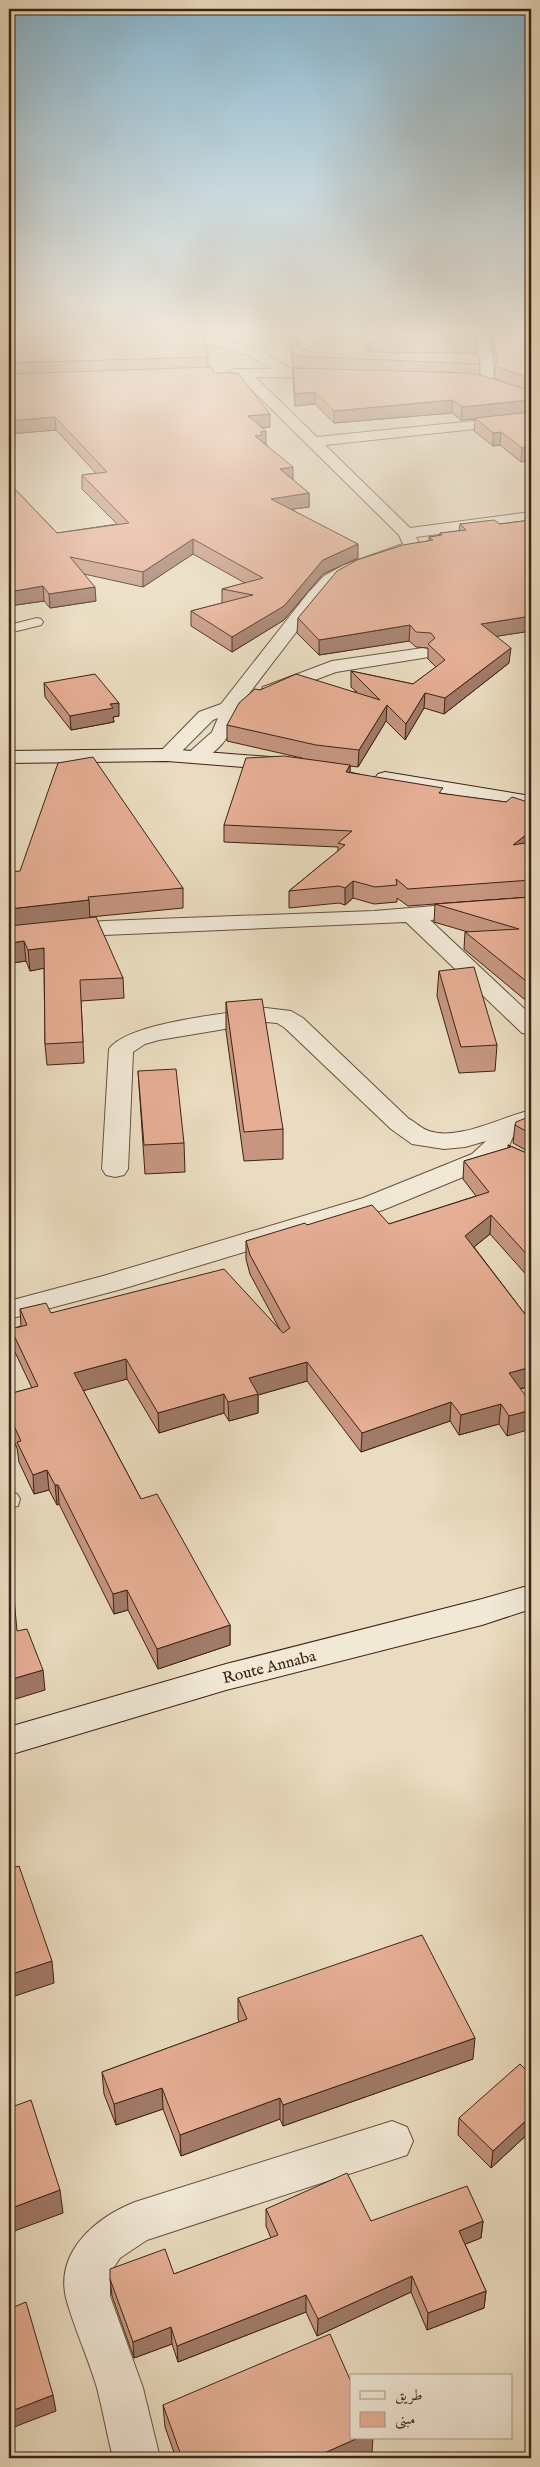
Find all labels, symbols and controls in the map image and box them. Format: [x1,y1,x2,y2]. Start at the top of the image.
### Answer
street label: Route Annaba [221,1647,318,1689]
legend [350,2374,512,2440]
text: طريق [395,2386,422,2405]
text: مبنى [395,2410,415,2430]

